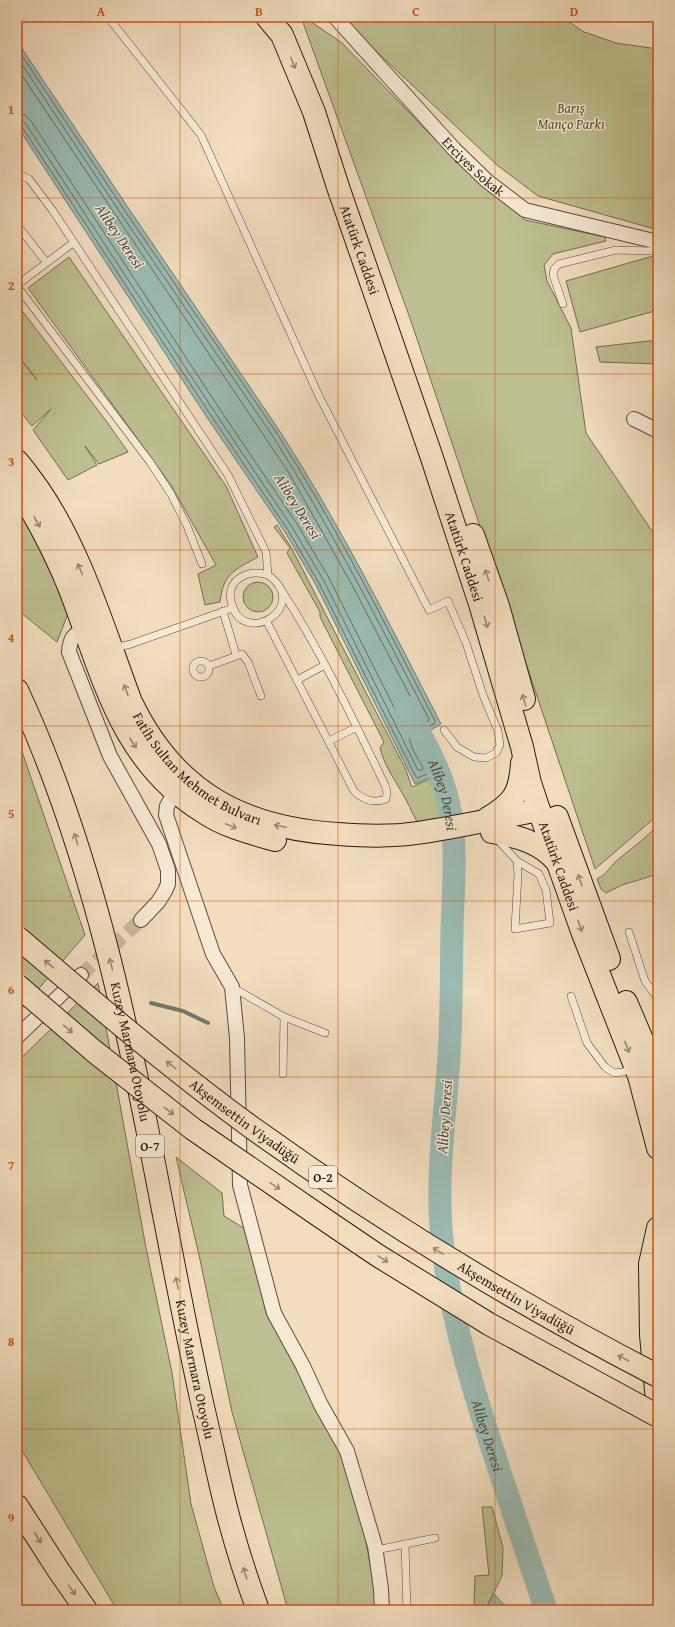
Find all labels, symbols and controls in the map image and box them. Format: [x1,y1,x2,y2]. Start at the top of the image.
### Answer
text: A [97,2,106,21]
text: B [255,2,263,21]
text: C [412,2,420,21]
text: D [570,2,578,21]
one-way arrow [290,56,298,68]
park label: Barış Manço Parkı [538,98,605,134]
text: 1 [8,100,14,119]
street label: Erciyes Sokak [438,132,510,202]
water label: Alibey Deresi [90,199,150,273]
street label: Atatürk Caddesi [335,202,385,297]
text: 2 [8,276,15,295]
text: 3 [8,452,14,471]
water label: Alibey Deresi [269,468,327,543]
street label: Atatürk Caddesi [440,509,489,604]
one-way arrow [33,516,41,528]
one-way arrow [76,563,84,575]
one-way arrow [483,569,491,581]
one-way arrow [483,616,490,629]
text: 4 [8,628,15,647]
one-way arrow [122,685,130,697]
one-way arrow [520,693,527,706]
street label: Fatih Sultan Mehmet Bulvarı [128,709,264,830]
one-way arrow [130,737,138,749]
water label: Alibey Deresi [423,754,463,832]
text: 5 [8,804,15,823]
street label: Atatürk Caddesi [534,819,584,914]
one-way arrow [274,822,287,830]
one-way arrow [224,823,236,831]
one-way arrow [72,832,79,845]
one-way arrow [576,873,583,886]
one-way arrow [577,919,584,932]
one-way arrow [106,958,114,971]
one-way arrow [44,960,54,969]
text: 6 [8,980,15,999]
street label: Kuzey Marmara Otoyolu [106,980,155,1124]
one-way arrow [63,1024,73,1033]
one-way arrow [624,1040,632,1052]
one-way arrow [165,1061,176,1069]
street label: Akşemsettin Viyadüğü [185,1074,304,1169]
water label: Alibey Deresi [431,1079,457,1156]
one-way arrow [163,1106,174,1115]
road number: O-7 [136,1135,164,1157]
text: 7 [8,1156,15,1175]
road number: O-2 [309,1166,337,1188]
one-way arrow [269,1182,280,1190]
one-way arrow [432,1247,444,1255]
one-way arrow [377,1255,389,1263]
street label: Akşemsettin Viyadüğü [454,1256,579,1340]
one-way arrow [173,1277,181,1290]
street label: Kuzey Marmara Otoyolu [171,1298,220,1441]
text: 8 [8,1332,15,1351]
one-way arrow [618,1354,630,1361]
water label: Alibey Deresi [467,1396,509,1474]
text: 9 [8,1508,15,1527]
one-way arrow [34,1532,42,1543]
one-way arrow [241,1567,248,1580]
one-way arrow [68,1585,76,1596]

